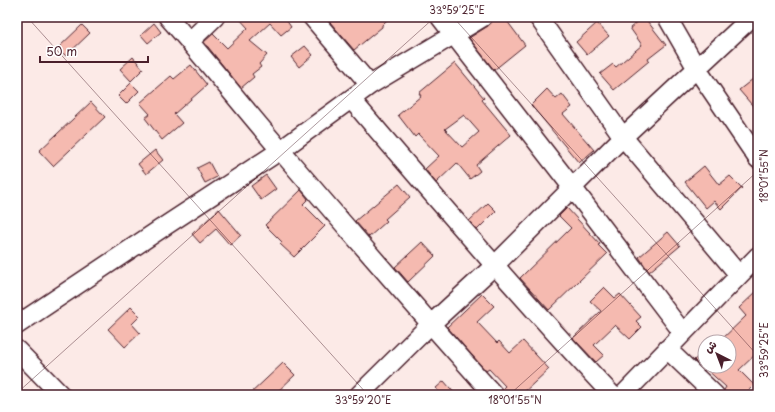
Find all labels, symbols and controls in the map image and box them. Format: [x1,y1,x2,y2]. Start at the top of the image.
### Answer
text: 33°59'25"E [429,2,485,17]
scale bar [40,38,148,64]
text: 50 m [46,42,77,60]
text: 18°01'55"N [756,149,771,203]
text: 33°59'25"E [756,322,771,378]
north arrow [697,334,737,374]
text: ش [700,336,720,357]
text: 33°59'20"E [335,392,391,407]
text: 18°01'55"N [488,392,542,407]

